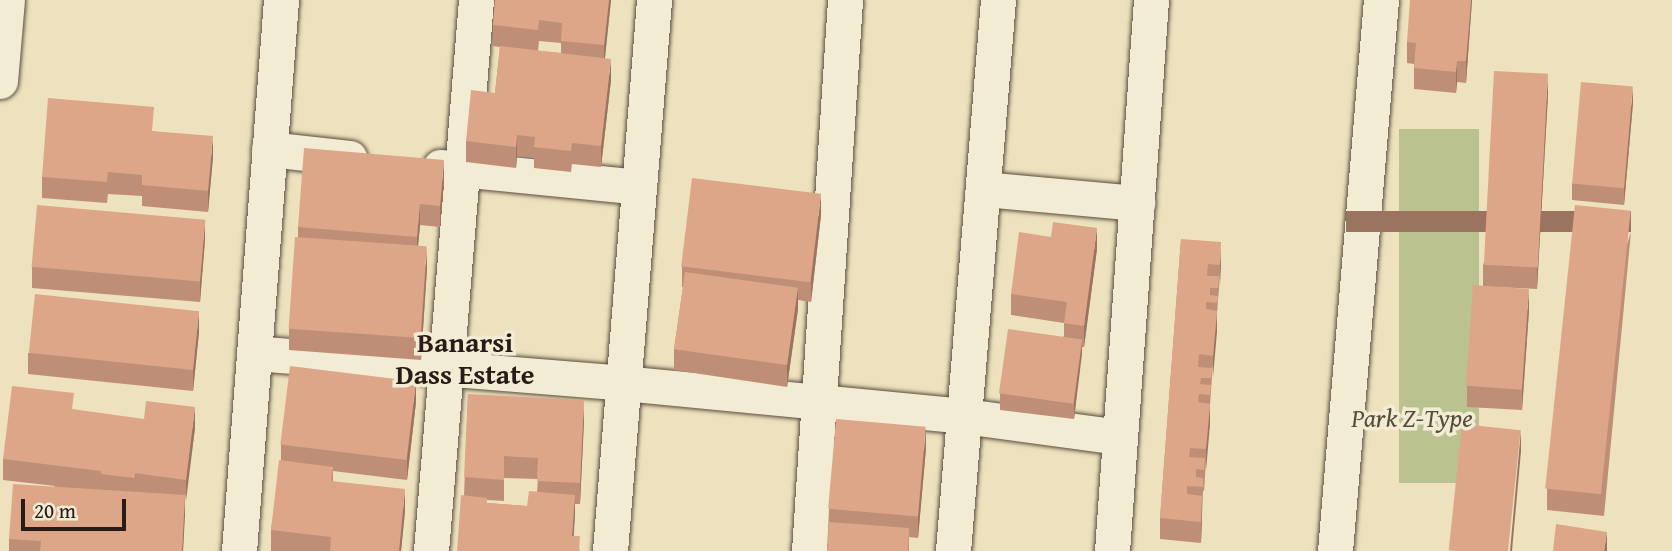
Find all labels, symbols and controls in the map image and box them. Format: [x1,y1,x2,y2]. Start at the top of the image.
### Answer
district label: Banarsi Dass Estate [395,325,535,391]
park label: Park Z-Type [1351,402,1473,434]
scale bar [24,484,130,528]
text: 20 m [34,495,76,526]

